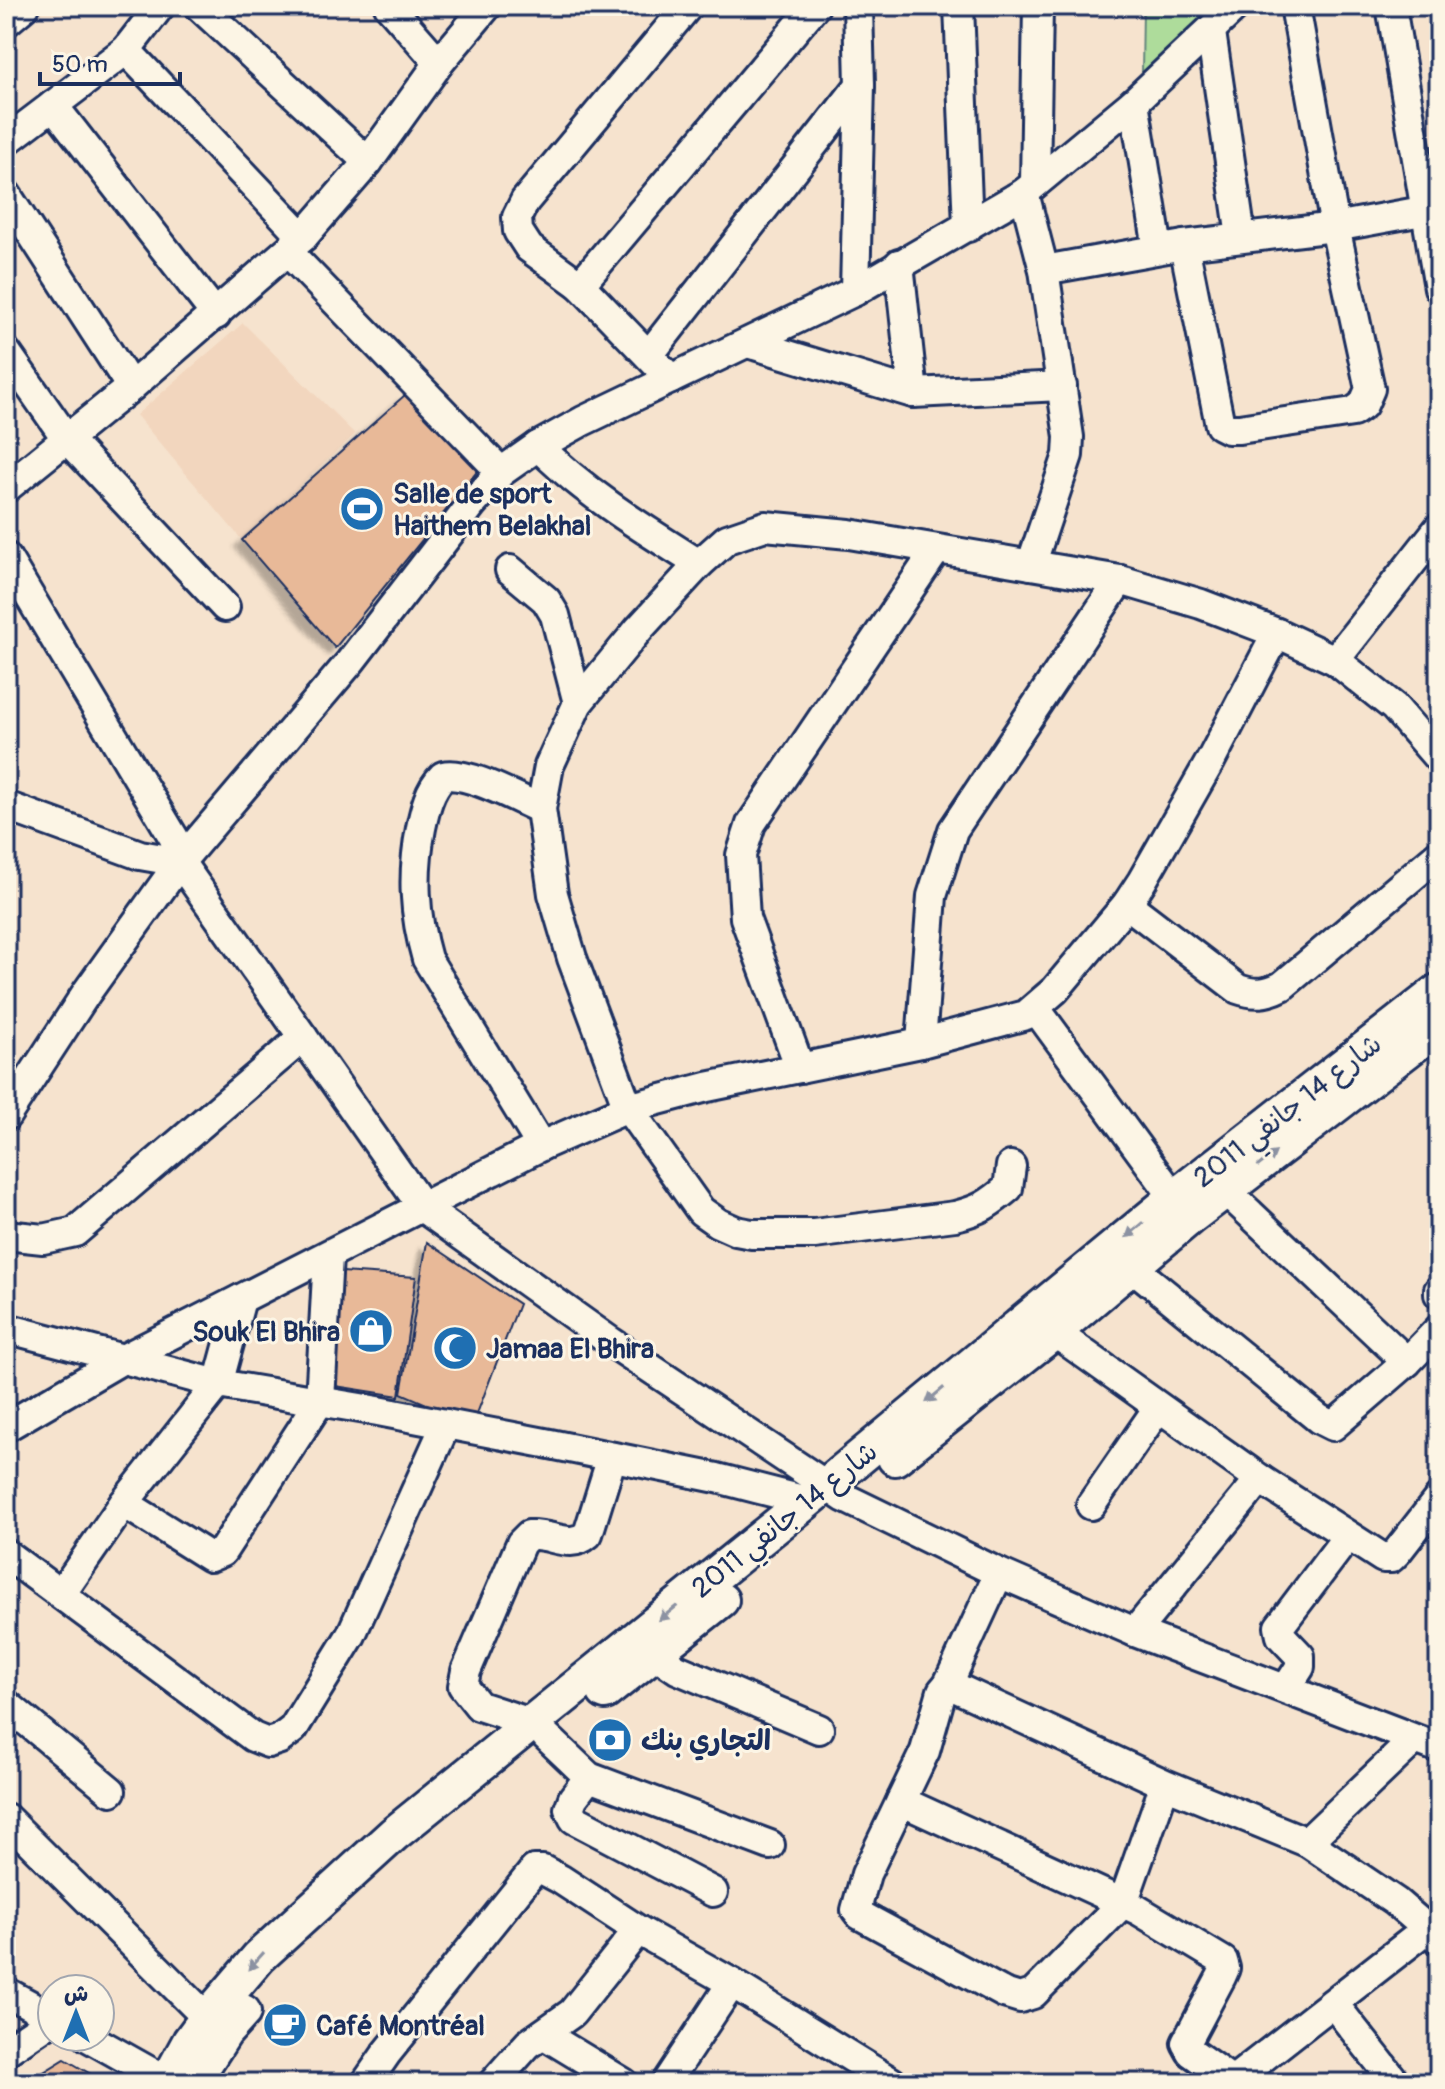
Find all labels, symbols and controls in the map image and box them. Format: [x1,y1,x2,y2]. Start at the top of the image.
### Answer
scale bar [40,36,180,86]
text: 50 m [52,50,108,79]
place label: Salle de sport Haithem Belakhal [393,477,591,544]
sports icon: Salle de sport Haithem Belakhal [338,485,386,533]
street label: شارع 14 جانفي 2011 [1187,1027,1393,1200]
one-way arrow [1257,1152,1277,1168]
one-way arrow [1126,1221,1146,1238]
shop icon: Souk El Bhira [347,1307,395,1355]
place label: Souk El Bhira [192,1315,340,1350]
mosque icon: Jamaa El Bhira [431,1324,479,1372]
place label: Jamaa El Bhira [486,1332,654,1367]
one-way arrow [925,1386,945,1403]
street label: شارع 14 جانفي 2011 [685,1434,889,1611]
one-way arrow [658,1604,678,1620]
bank icon: التجاري بنك [586,1716,634,1764]
place label: التجاري بنك [641,1724,771,1761]
one-way arrow [248,1952,266,1971]
north arrow [36,1973,116,2053]
text: ش [64,1980,88,2008]
cafe icon: Café Montréal [261,2001,309,2049]
place label: Café Montréal [316,2009,485,2044]

